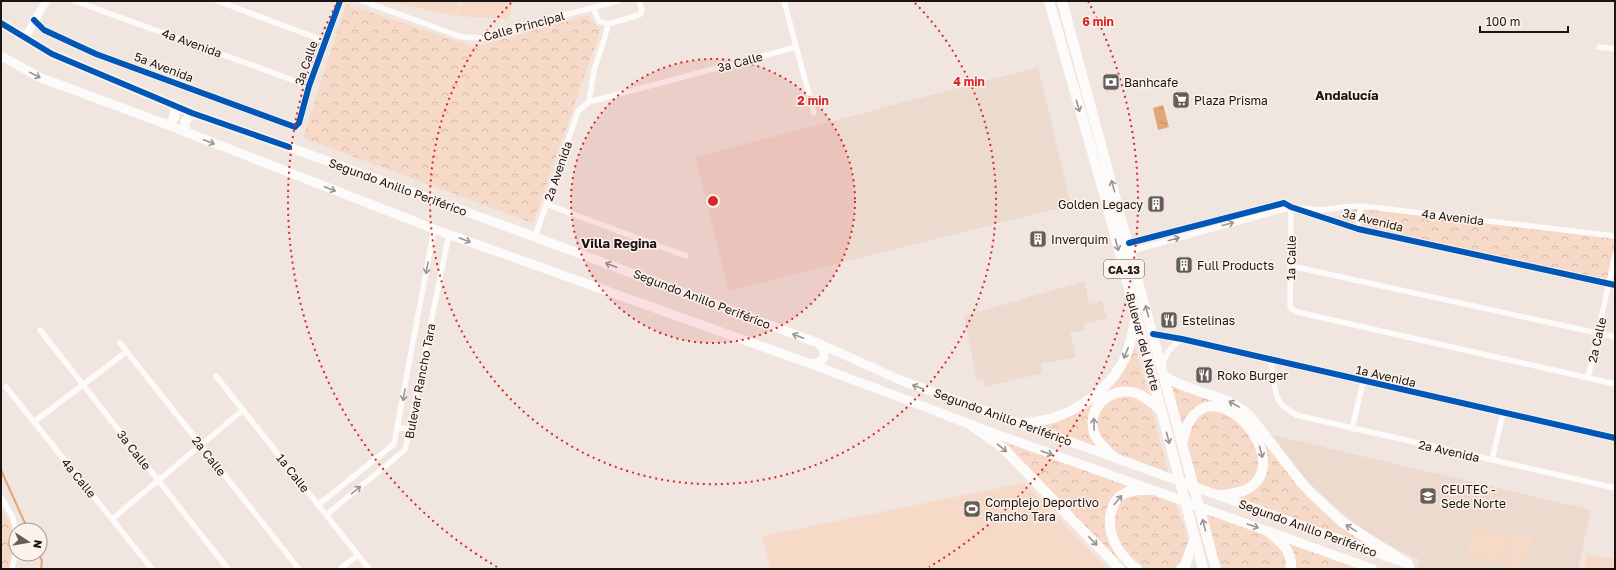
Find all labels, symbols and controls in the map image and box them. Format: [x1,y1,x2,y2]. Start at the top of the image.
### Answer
street label: Calle Principal [482,8,566,44]
scale bar [1480,8,1568,34]
text: 6 min [1082,14,1114,29]
text: 100 m [1486,14,1520,29]
street label: 4a Avenida [160,25,224,61]
street label: 3a Calle [291,39,321,87]
street label: 5a Avenida [132,49,196,85]
street label: 3a Calle [716,49,764,75]
one-way arrow [29,72,41,79]
bank icon: Banhcafe [1101,72,1121,92]
text: 4 min [953,74,985,89]
place label: Banhcafe [1124,75,1178,90]
district label: Andalucía [1315,87,1379,103]
supermarket icon: Plaza Prisma [1171,90,1191,110]
text: 2 min [797,93,829,108]
place label: Plaza Prisma [1194,93,1268,108]
one-way arrow [1075,99,1082,112]
one-way arrow [202,138,214,146]
street label: 2a Avenida [541,139,575,203]
street label: Segundo Anillo Periférico [327,155,469,219]
one-way arrow [1109,179,1116,192]
one-way arrow [323,185,335,193]
centre of rings [706,194,720,208]
building icon: Golden Legacy [1146,194,1166,214]
place label: Golden Legacy [1058,197,1143,212]
street label: 3a Avenida [1341,205,1405,235]
street label: 4a Avenida [1421,206,1485,228]
one-way arrow [1222,220,1235,227]
building icon: Inverquim [1028,229,1048,249]
place label: Inverquim [1051,232,1108,247]
district label: Villa Regina [581,235,657,251]
one-way arrow [1168,235,1181,242]
street label: 1a Calle [1283,235,1299,281]
one-way arrow [458,236,470,244]
one-way arrow [1114,238,1122,251]
building icon: Full Products [1174,255,1194,275]
place label: Full Products [1197,258,1274,273]
road number: CA-13 [1104,260,1144,278]
one-way arrow [423,261,431,274]
one-way arrow [606,261,618,269]
street label: Segundo Anillo Periférico [631,266,773,332]
street label: Bulevar del Norte [1123,291,1163,393]
one-way arrow [1143,305,1150,318]
restaurant icon: Estelinas [1159,310,1179,330]
place label: Estelinas [1182,313,1235,328]
street label: 2a Calle [1584,316,1610,364]
street label: Bulevar Rancho Tara [401,322,439,440]
one-way arrow [793,331,805,339]
one-way arrow [1122,347,1130,359]
street label: 1a Avenida [1355,362,1417,390]
restaurant icon: Roko Burger [1194,365,1214,385]
place label: Roko Burger [1217,368,1288,383]
one-way arrow [912,382,924,390]
street label: Segundo Anillo Periférico [932,385,1074,449]
one-way arrow [400,389,408,402]
one-way arrow [1228,399,1240,407]
one-way arrow [1090,418,1098,431]
street label: 3a Calle [114,427,154,473]
one-way arrow [1165,431,1172,444]
street label: 2a Calle [189,433,229,479]
street label: 2a Avenida [1417,437,1481,465]
one-way arrow [997,444,1008,453]
one-way arrow [1258,445,1265,458]
one-way arrow [1040,449,1052,457]
street label: 1a Calle [273,451,313,495]
street label: 4a Calle [59,455,100,501]
place label: CEUTEC - Sede Norte [1441,482,1506,511]
one-way arrow [351,486,362,495]
school or university icon: CEUTEC - Sede Norte [1418,486,1438,506]
one-way arrow [1114,494,1123,505]
place label: Complejo Deportivo Rancho Tara [985,495,1099,524]
street label: Segundo Anillo Periférico [1237,496,1379,560]
sports icon: Complejo Deportivo Rancho Tara [962,499,982,519]
one-way arrow [1200,518,1207,531]
north arrow [8,522,48,562]
one-way arrow [1247,523,1259,531]
one-way arrow [1345,524,1357,532]
one-way arrow [1088,536,1098,546]
text: N [31,539,45,550]

